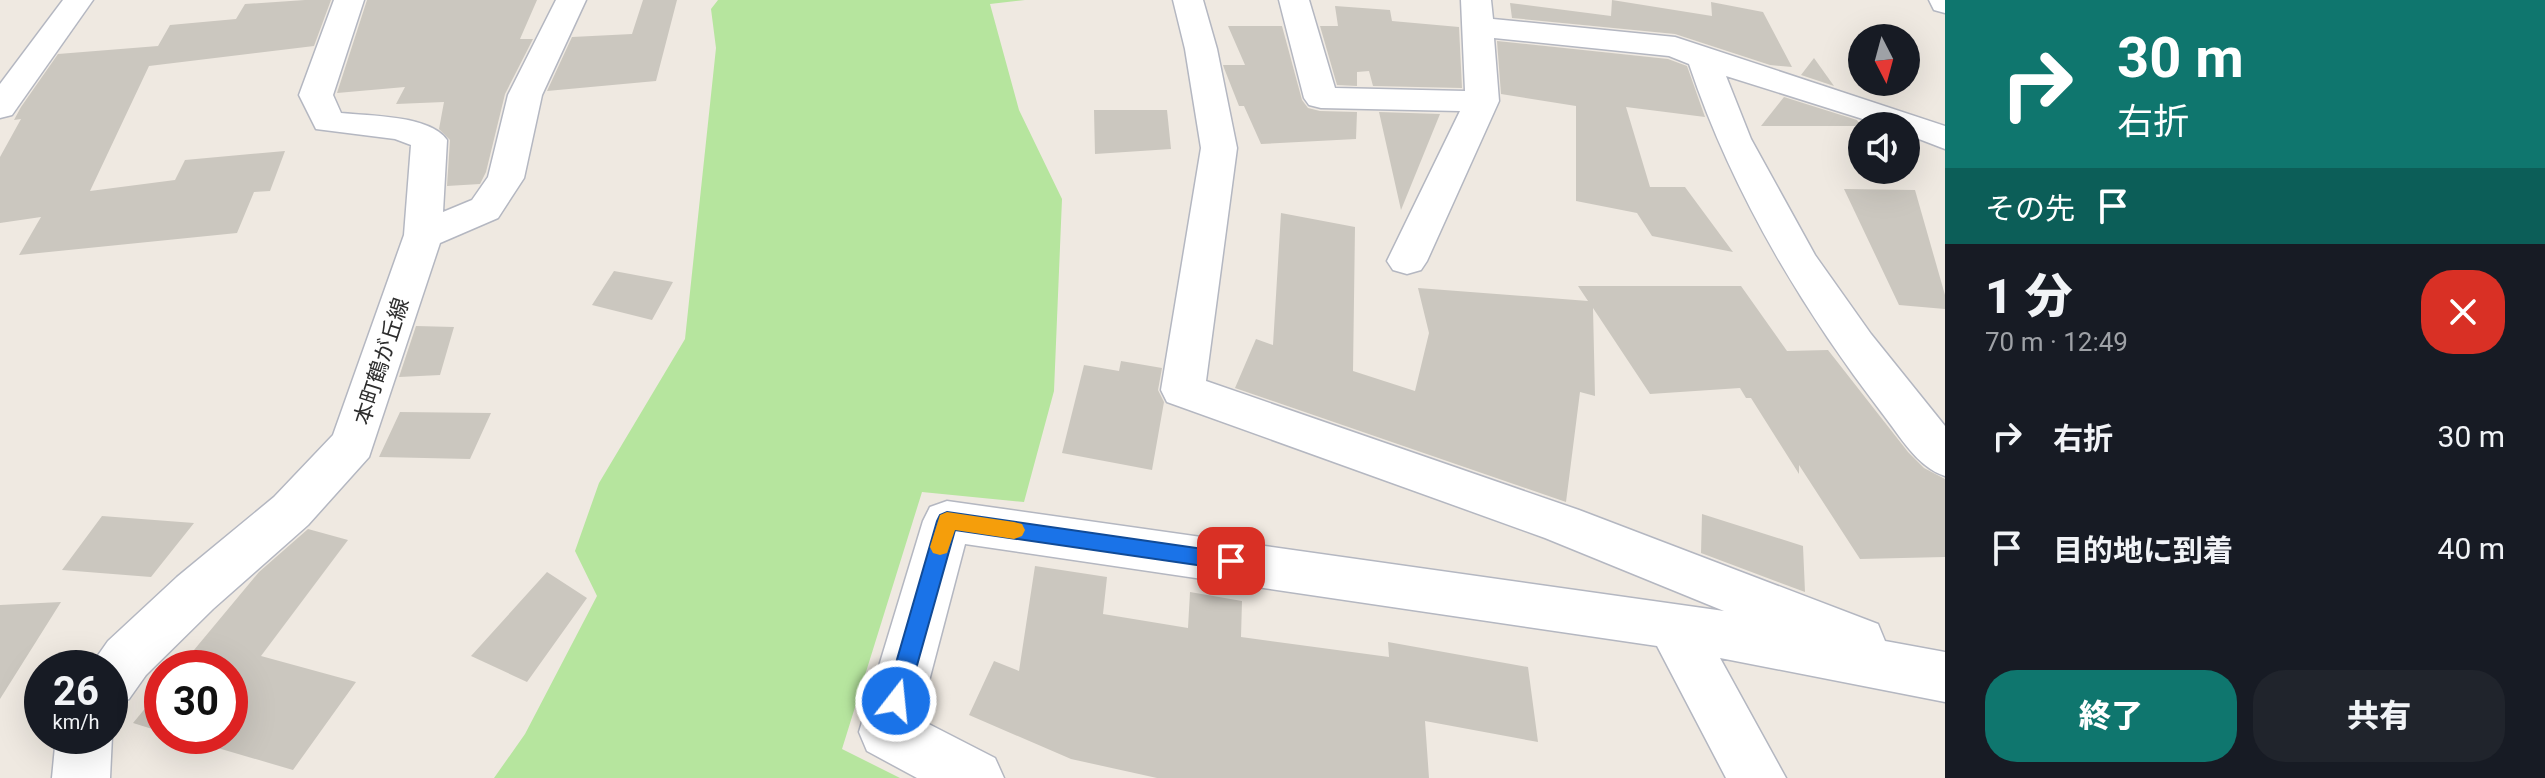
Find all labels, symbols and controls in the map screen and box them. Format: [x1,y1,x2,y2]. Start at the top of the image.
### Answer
north arrow [1848,24,1920,96]
map controls [1848,24,1920,184]
text: 30 m [2117,25,2244,91]
icon: right [1985,32,2089,136]
text: 右折 [2117,101,2189,143]
button: sound [1848,112,1920,184]
icon: arrive [2091,184,2135,228]
text: その先 [1985,191,2075,226]
text: 1 分 [1985,268,2073,325]
button: close [2421,270,2505,354]
street label: 本町鶴が丘線 [349,295,414,428]
text: 70 m · 12:49 [1985,327,2128,357]
icon: right [1985,414,2029,458]
text: 30 m [2438,419,2505,454]
text: 右折 [2053,421,2113,456]
icon: arrive [1985,526,2029,570]
pin [1197,527,1265,595]
text: 40 m [2438,531,2505,566]
text: 目的地に到着 [2053,533,2233,568]
icon: arrive [1209,539,1253,583]
speed limit sign: 30 [144,650,248,754]
position arrow [854,659,938,743]
text: 26 [53,668,99,715]
button: 終了 [1985,670,2237,762]
button: 共有 [2253,670,2505,762]
text: km/h [53,710,99,734]

